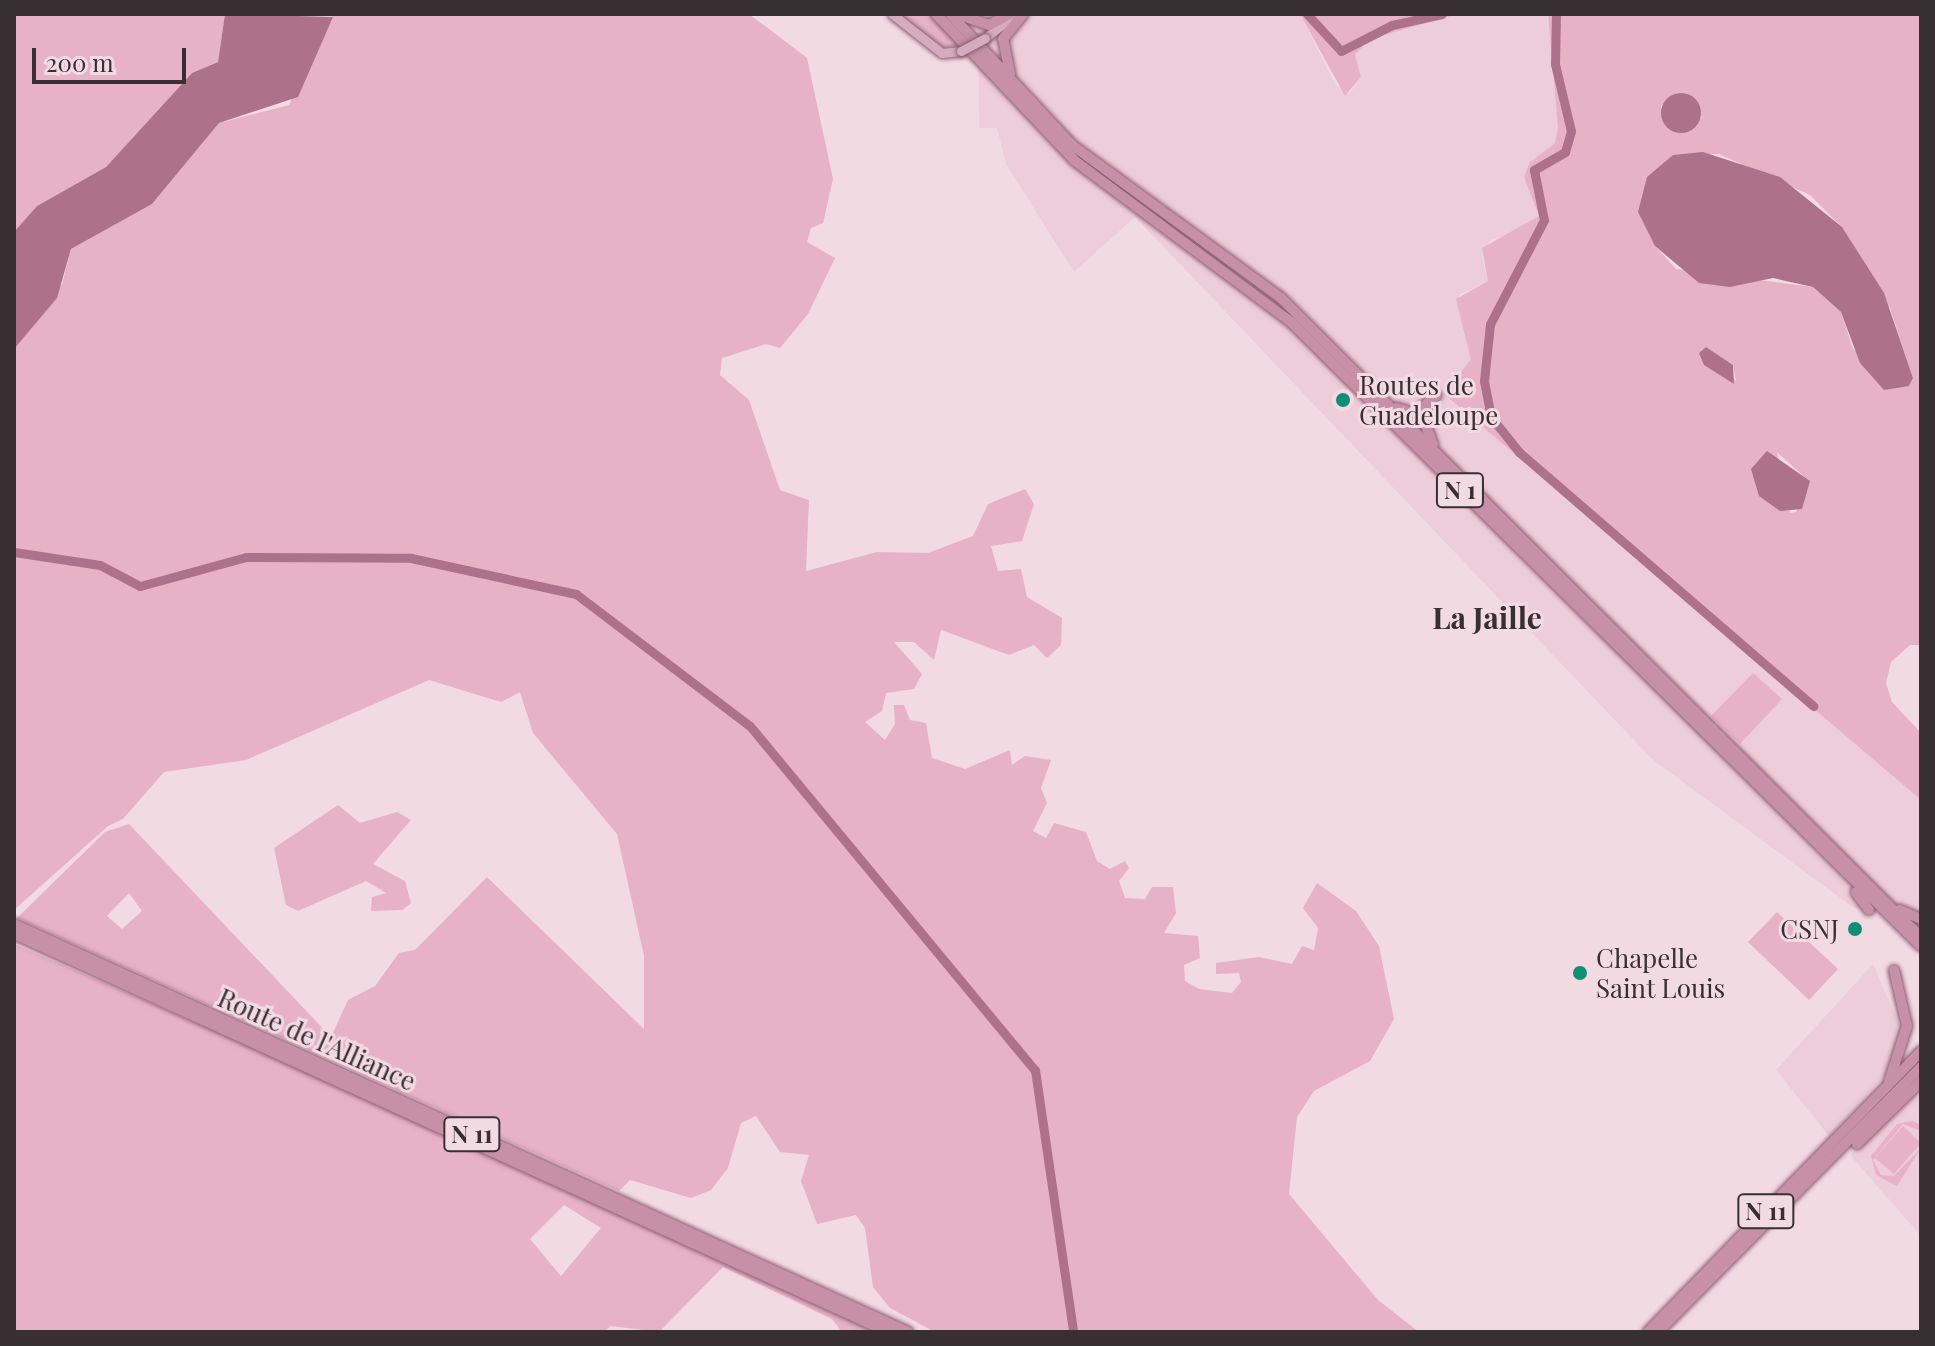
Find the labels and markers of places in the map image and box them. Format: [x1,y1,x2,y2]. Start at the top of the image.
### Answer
place label: Routes de Guadeloupe [1359,369,1498,430]
marker: Routes de Guadeloupe [1334,391,1352,409]
place label: CSNJ [1780,913,1839,945]
marker: CSNJ [1846,920,1864,938]
place label: Chapelle Saint Louis [1596,942,1726,1004]
marker: Chapelle Saint Louis [1571,964,1589,982]

